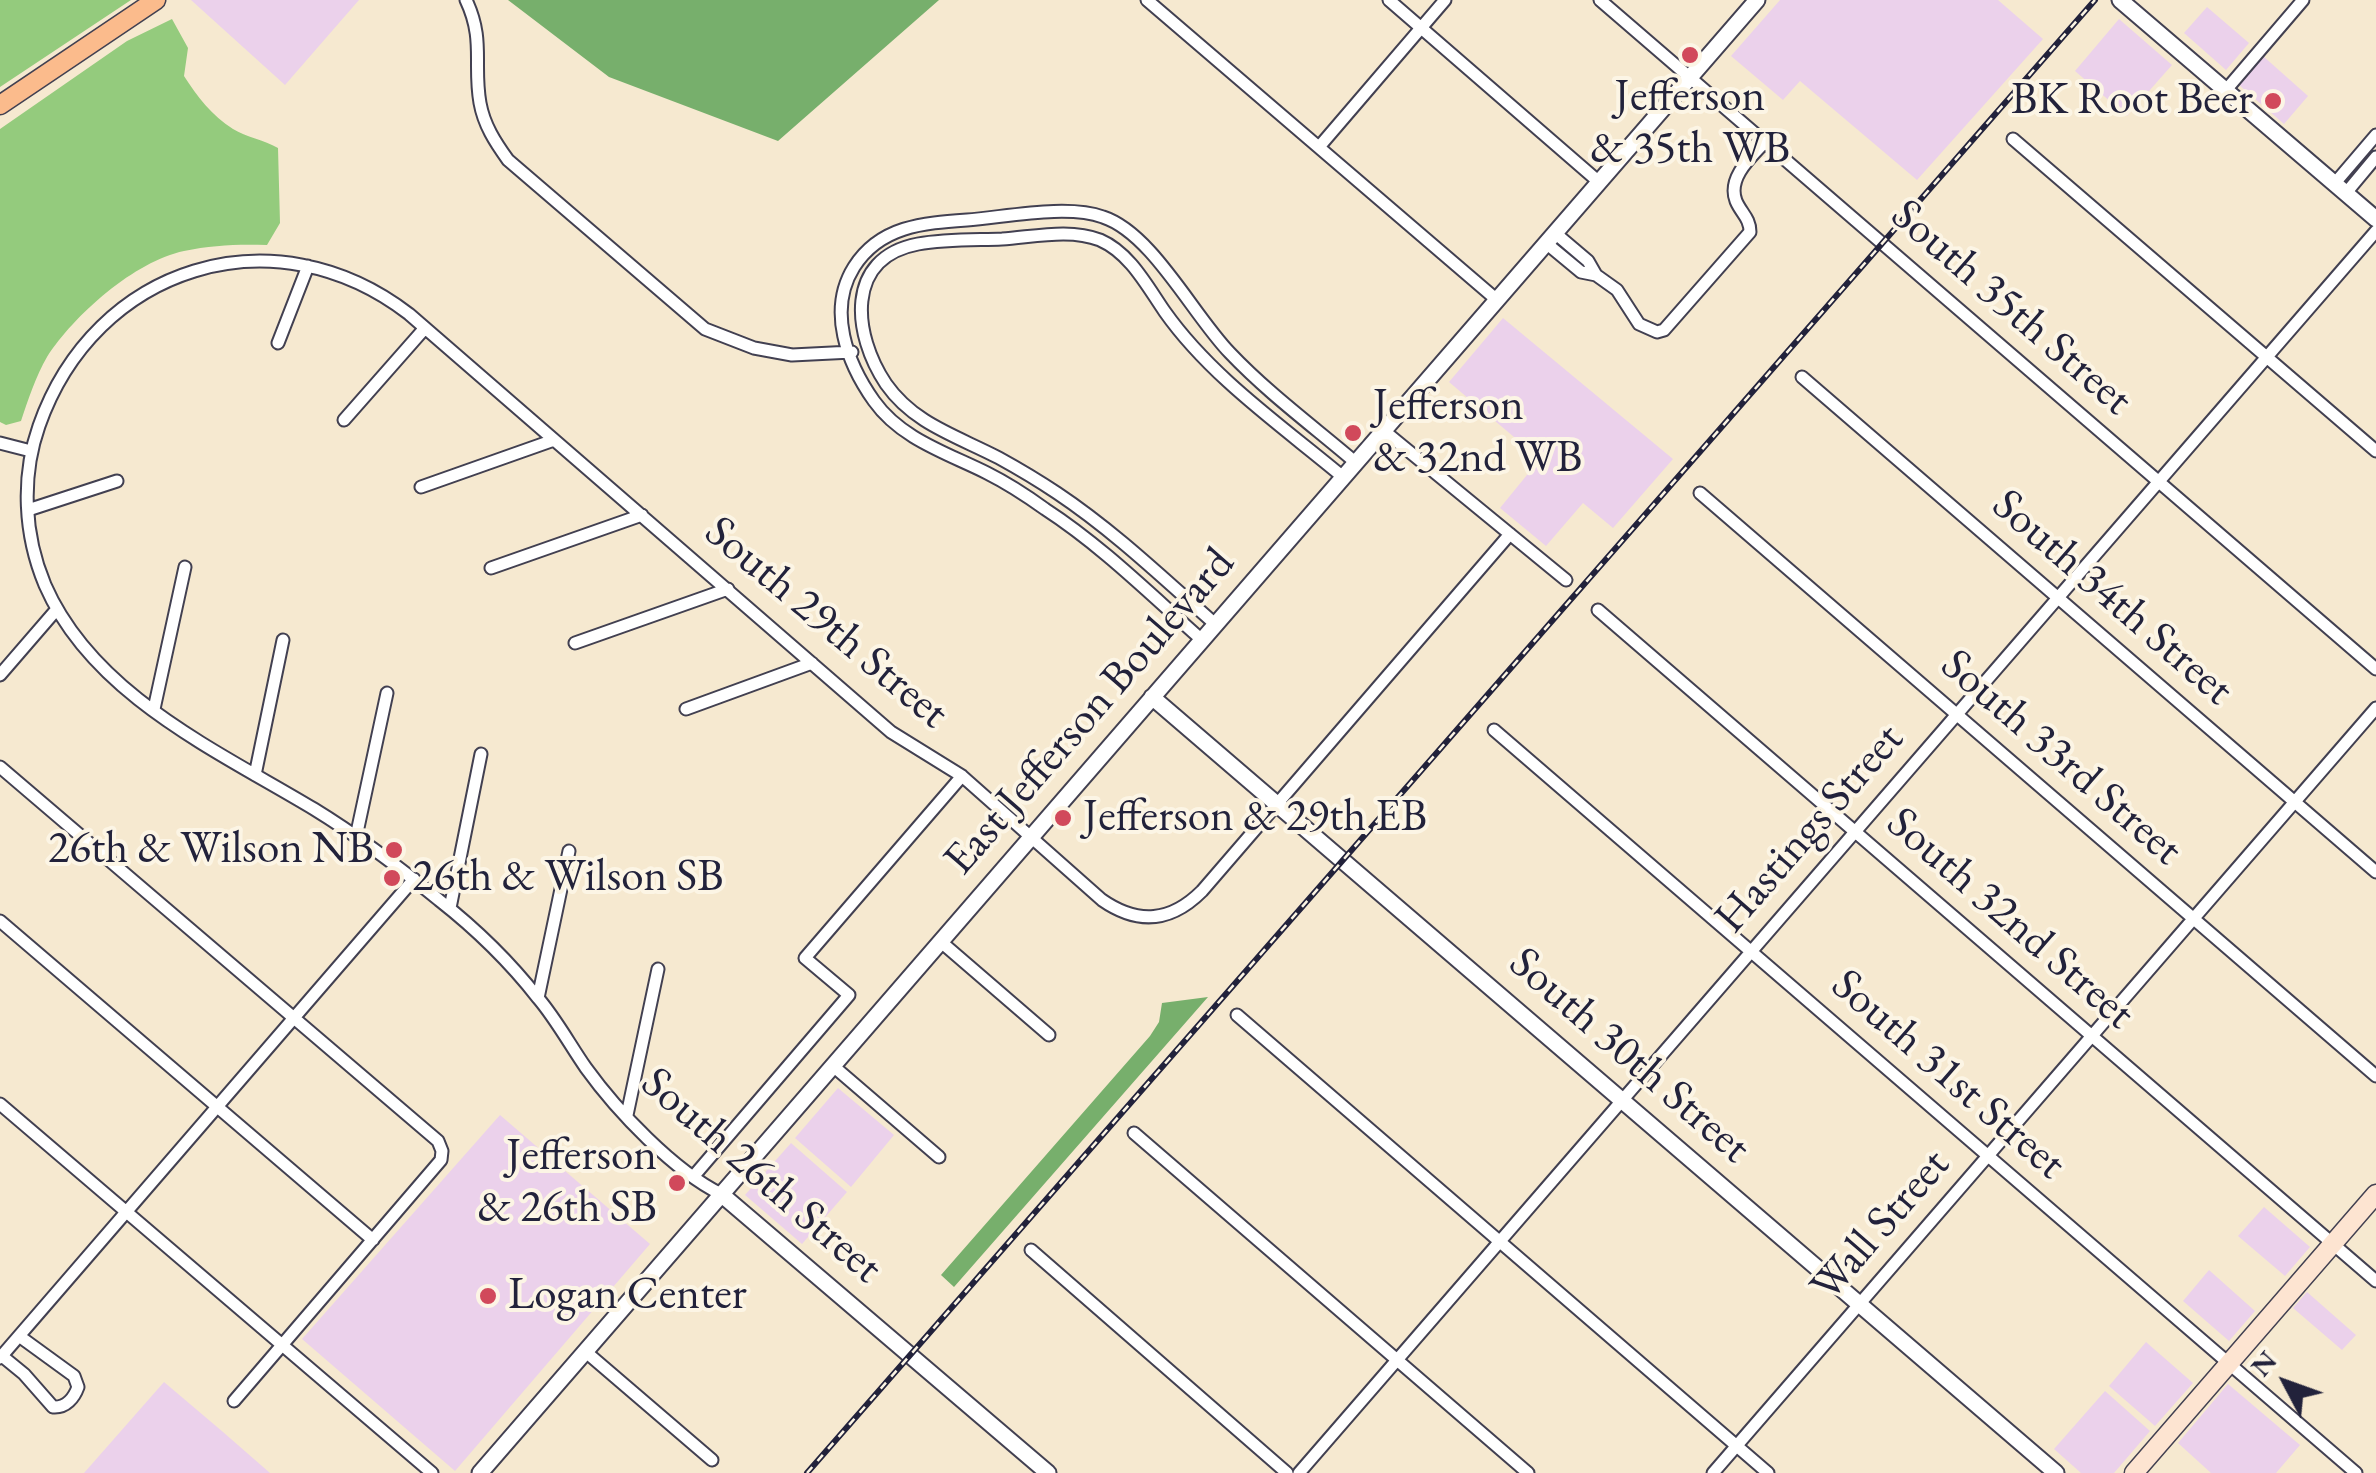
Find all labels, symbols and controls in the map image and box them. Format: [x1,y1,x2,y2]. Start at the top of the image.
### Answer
marker: Jefferson & 35th WB [1679,44,1701,66]
place label: Jefferson & 35th WB [1590,71,1790,177]
place label: BK Root Beer [2011,74,2253,128]
marker: BK Root Beer [2262,90,2284,112]
street label: South 35th Street [1879,189,2143,427]
place label: Jefferson & 32nd WB [1373,380,1582,486]
marker: Jefferson & 32nd WB [1342,422,1364,444]
street label: South 34th Street [1980,479,2244,717]
street label: South 29th Street [693,505,959,741]
street label: East Jefferson Boulevard [933,538,1247,886]
street label: South 33rd Street [1929,639,2193,877]
street label: Hastings Street [1704,713,1916,945]
place label: Jefferson & 29th EB [1083,791,1427,845]
street label: South 32nd Street [1875,797,2145,1041]
marker: Jefferson & 29th EB [1052,807,1074,829]
place label: 26th & Wilson NB [48,823,374,877]
marker: 26th & Wilson NB [383,839,405,861]
place label: 26th & Wilson SB [412,851,724,905]
marker: 26th & Wilson SB [381,867,403,889]
street label: South 30th Street [1497,937,1761,1175]
street label: South 31st Street [1820,959,2076,1191]
street label: South 26th Street [629,1057,893,1295]
place label: Jefferson & 26th SB [477,1130,657,1236]
street label: Wall Street [1800,1139,1962,1313]
marker: Jefferson & 26th SB [666,1172,688,1194]
place label: Logan Center [508,1269,747,1323]
marker: Logan Center [477,1285,499,1307]
north arrow [2236,1333,2336,1433]
text: N [2242,1343,2284,1384]

